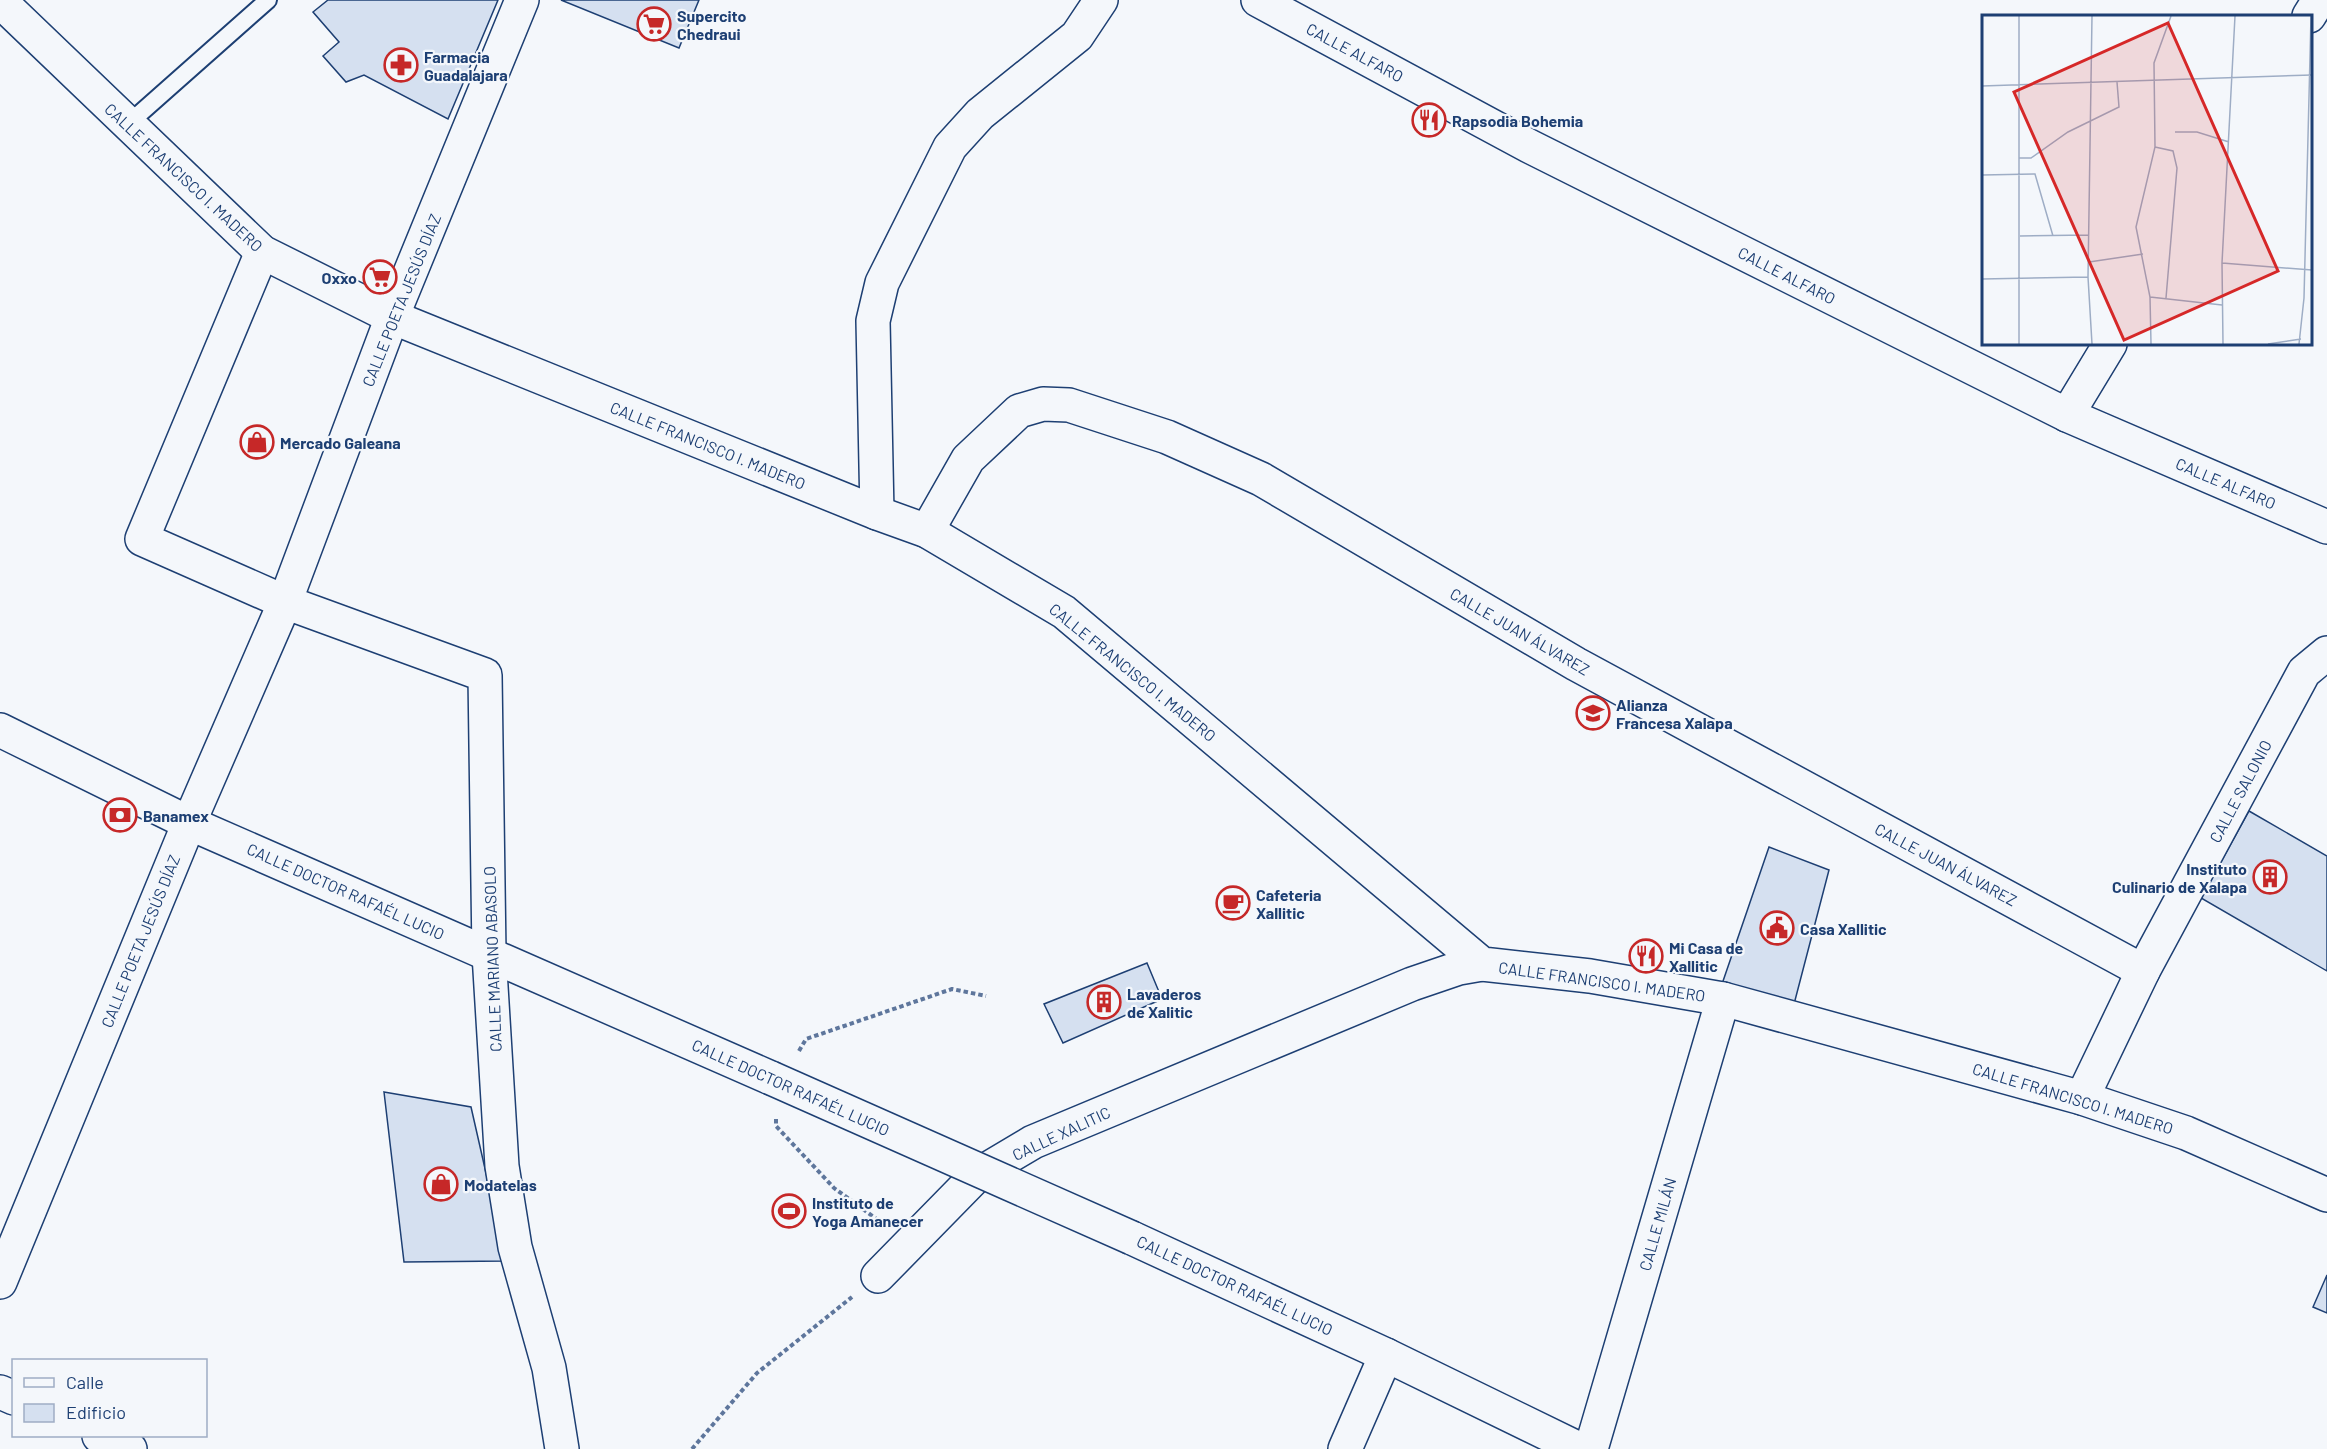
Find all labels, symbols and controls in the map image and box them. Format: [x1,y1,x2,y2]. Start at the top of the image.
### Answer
supermarket icon: Supercito Chedraui [636,6,672,42]
place label: Supercito Chedraui [677,6,747,43]
inset map [1982,15,2312,345]
street label: CALLE ALFARO [1303,18,1407,86]
pharmacy icon: Farmacia Guadalajara [383,47,419,83]
place label: Farmacia Guadalajara [424,47,508,84]
street label: CALLE FRANCISCO I. MADERO [101,99,267,255]
restaurant icon: Rapsodia Bohemia [1411,102,1447,138]
place label: Rapsodia Bohemia [1452,111,1583,130]
street label: CALLE POETA JESÚS DÍAZ [358,211,444,389]
street label: CALLE ALFARO [1735,242,1839,308]
supermarket icon: Oxxo [362,259,398,295]
place label: Oxxo [322,268,357,287]
street label: CALLE FRANCISCO I. MADERO [608,397,808,493]
shop icon: Mercado Galeana [239,424,275,460]
place label: Mercado Galeana [280,433,401,452]
street label: CALLE ALFARO [2173,453,2279,513]
street label: CALLE JUAN ÁLVAREZ [1447,583,1593,679]
street label: CALLE FRANCISCO I. MADERO [1046,599,1220,745]
school or university icon: Alianza Francesa Xalapa [1575,695,1611,731]
place label: Alianza Francesa Xalapa [1616,695,1733,732]
street label: CALLE SALONIO [2205,736,2275,846]
bank icon: Banamex [102,797,138,833]
place label: Banamex [143,806,209,825]
street label: CALLE JUAN ÁLVAREZ [1872,819,2020,909]
street label: CALLE DOCTOR RAFAÉL LUCIO [244,839,448,943]
street label: CALLE POETA JESÚS DÍAZ [97,852,183,1030]
place label: Instituto Culinario de Xalapa [2112,859,2247,896]
building icon: Instituto Culinario de Xalapa [2252,859,2288,895]
street label: CALLE MARIANO ABASOLO [479,866,505,1052]
cafe icon: Cafeteria Xallitic [1215,885,1251,921]
place label: Cafeteria Xallitic [1256,885,1322,922]
public building icon: Casa Xallitic [1759,910,1795,946]
place label: Casa Xallitic [1800,919,1887,938]
restaurant icon: Mi Casa de Xallitic [1628,938,1664,974]
place label: Mi Casa de Xallitic [1669,938,1744,975]
street label: CALLE FRANCISCO I. MADERO [1497,957,1707,1005]
building icon: Lavaderos de Xalitic [1086,984,1122,1020]
place label: Lavaderos de Xalitic [1127,984,1201,1021]
street label: CALLE DOCTOR RAFAÉL LUCIO [689,1035,893,1139]
street label: CALLE FRANCISCO I. MADERO [1970,1058,2176,1138]
street label: CALLE XALITIC [1009,1102,1113,1164]
shop icon: Modatelas [423,1166,459,1202]
place label: Modatelas [464,1175,537,1194]
street label: CALLE MILÁN [1635,1175,1679,1273]
sports icon: Instituto de Yoga Amanecer [771,1193,807,1229]
place label: Instituto de Yoga Amanecer [812,1193,923,1230]
street label: CALLE DOCTOR RAFAÉL LUCIO [1134,1231,1336,1339]
legend [12,1359,207,1437]
text: Calle [66,1371,104,1393]
text: Edificio [66,1401,126,1423]

